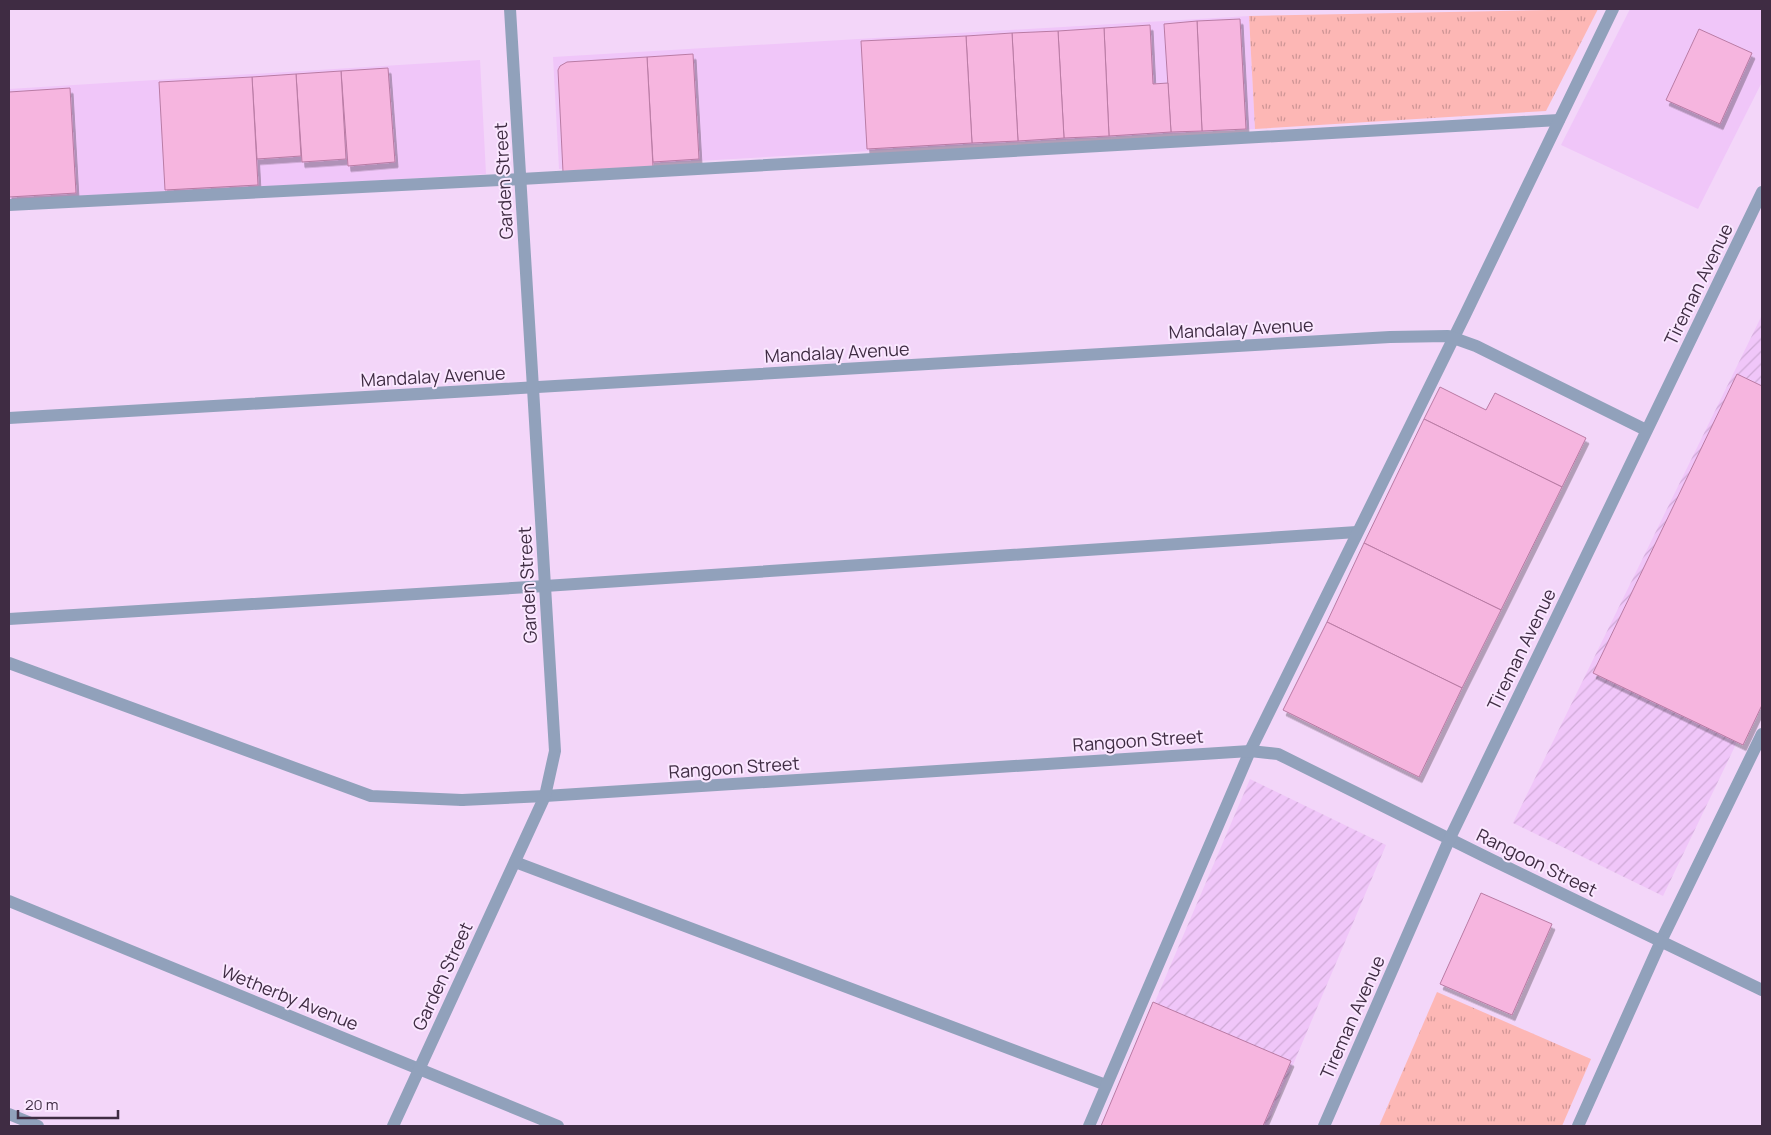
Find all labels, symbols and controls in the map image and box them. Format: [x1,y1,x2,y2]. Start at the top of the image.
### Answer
street label: Garden Street [488,122,518,240]
street label: Tireman Avenue [1658,219,1738,349]
street label: Mandalay Avenue [1168,312,1314,344]
street label: Mandalay Avenue [764,336,910,368]
street label: Mandalay Avenue [360,360,506,392]
street label: Garden Street [512,526,542,644]
street label: Tireman Avenue [1481,584,1561,714]
street label: Rangoon Street [1072,723,1204,757]
street label: Rangoon Street [668,750,800,784]
street label: Rangoon Street [1473,822,1601,902]
street label: Garden Street [406,918,478,1034]
street label: Tireman Avenue [1314,952,1390,1082]
street label: Wetherby Avenue [218,959,362,1035]
scale bar [18,1088,118,1120]
text: 20 m [25,1094,58,1115]

